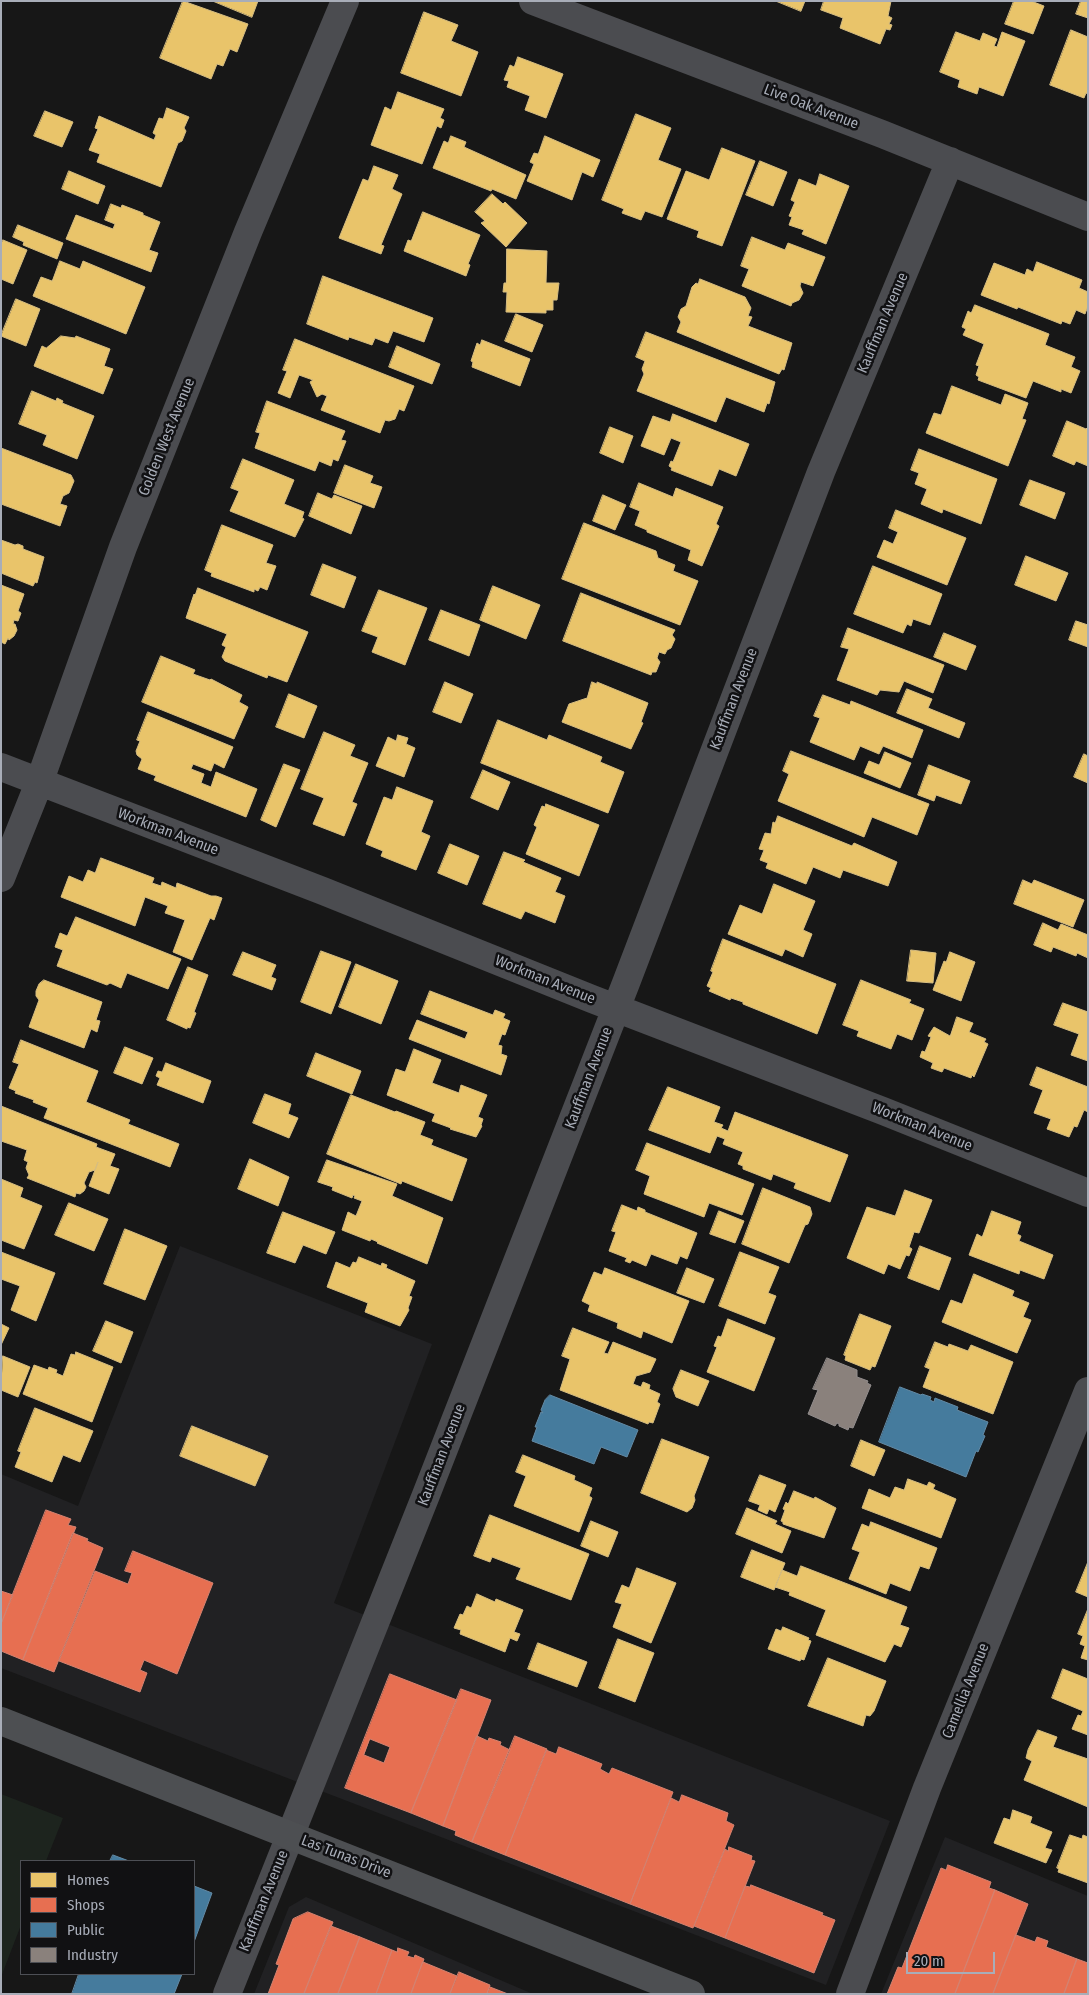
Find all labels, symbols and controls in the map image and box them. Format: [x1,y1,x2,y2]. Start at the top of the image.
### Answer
street label: Live Oak Avenue [761,81,861,133]
street label: Kauffman Avenue [854,270,912,376]
street label: Golden West Avenue [135,375,199,499]
street label: Kauffman Avenue [706,646,762,752]
street label: Workman Avenue [115,804,221,860]
street label: Workman Avenue [492,952,598,1008]
street label: Kauffman Avenue [561,1025,617,1131]
street label: Workman Avenue [869,1099,975,1155]
street label: Kauffman Avenue [414,1402,470,1508]
street label: Camellia Avenue [939,1641,993,1741]
street label: Las Tunas Drive [299,1832,393,1882]
street label: Kauffman Avenue [236,1848,292,1954]
legend [20,1860,195,1975]
text: Homes [67,1871,109,1889]
text: Shops [67,1896,105,1914]
text: Public [67,1921,104,1939]
scale bar [909,1942,998,1974]
text: Industry [67,1946,118,1964]
text: 20 m [914,1952,944,1970]

